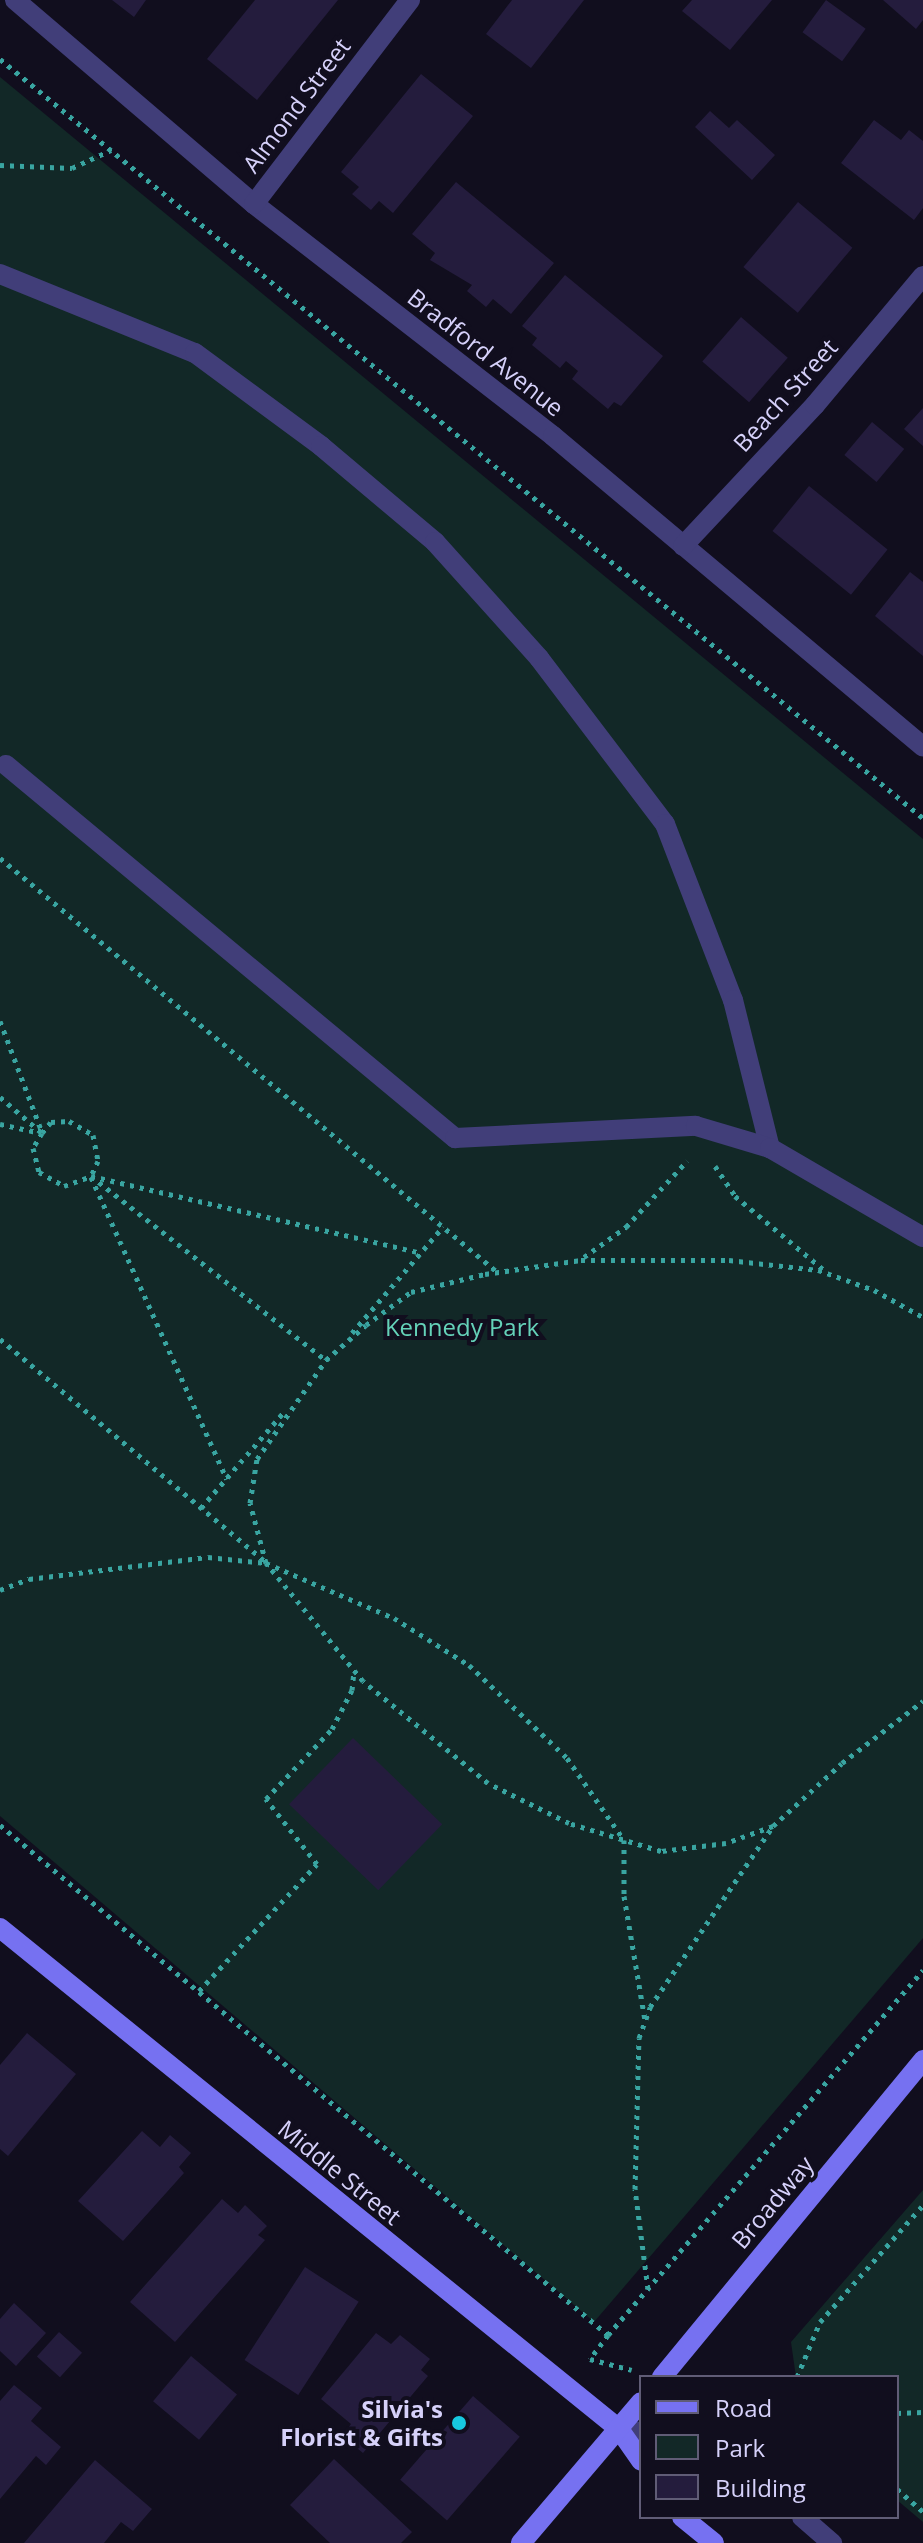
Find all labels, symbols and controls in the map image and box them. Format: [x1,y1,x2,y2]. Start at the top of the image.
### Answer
street label: Almond Street [236,32,356,178]
street label: Bradford Avenue [402,282,570,422]
street label: Beach Street [727,333,843,457]
park label: Kennedy Park [385,1313,539,1341]
street label: Middle Street [273,2114,407,2230]
street label: Broadway [725,2150,819,2254]
legend [639,2375,899,2519]
text: Road [715,2391,772,2424]
place label: Silvia's Florist & Gifts [280,2395,443,2451]
marker: Silvia's Florist & Gifts [450,2414,468,2432]
text: Park [715,2431,765,2464]
text: Building [715,2471,806,2504]

